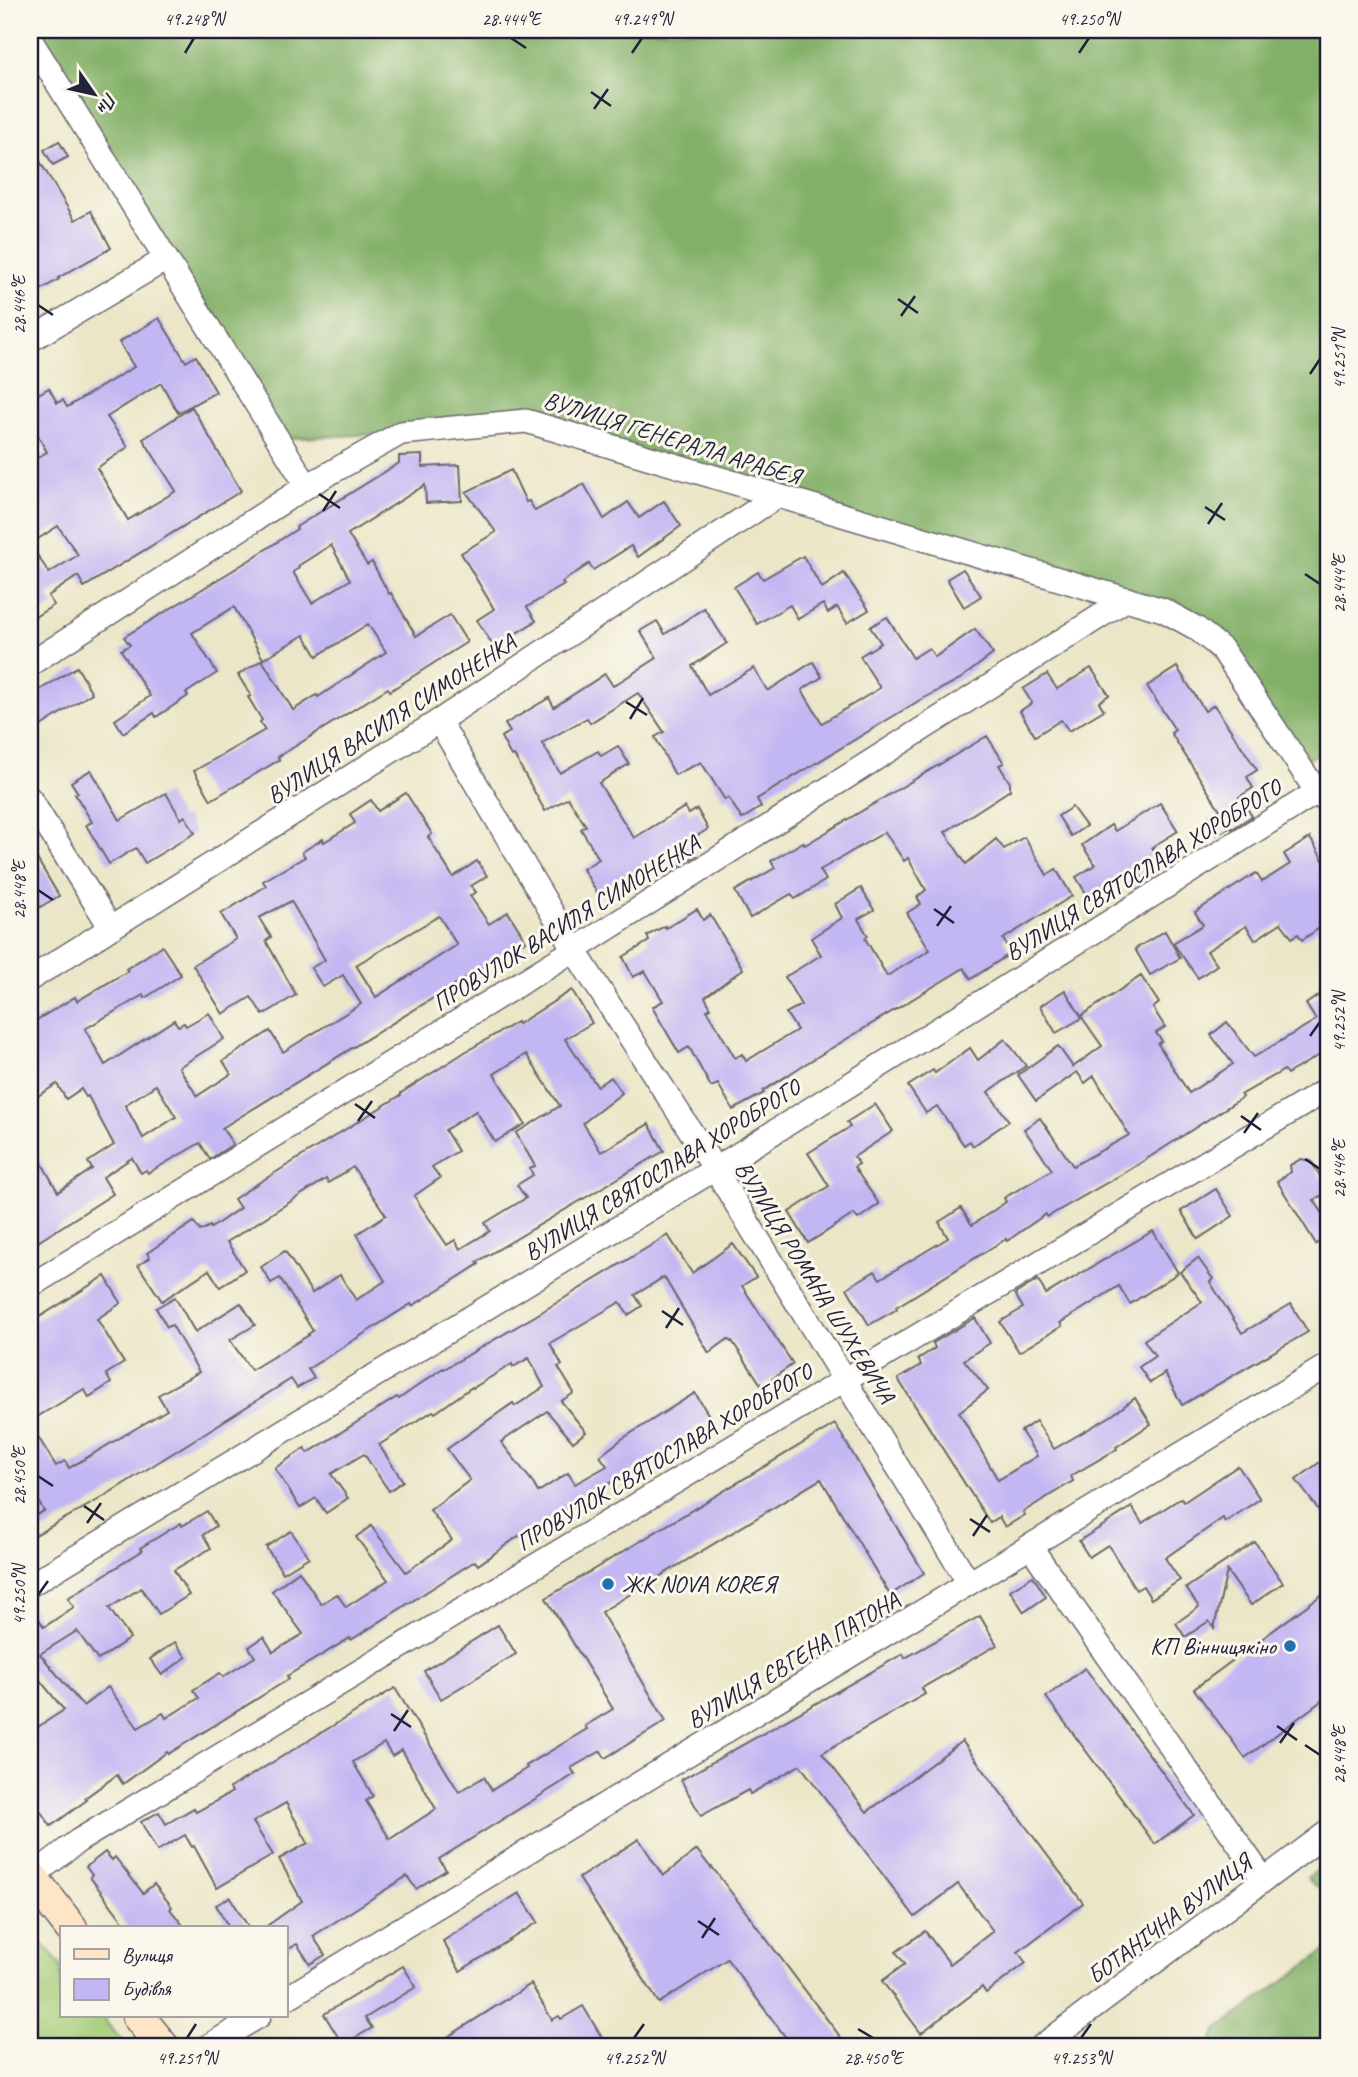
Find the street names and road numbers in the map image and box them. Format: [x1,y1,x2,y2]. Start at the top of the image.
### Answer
street label: ВУЛИЦЯ ГЕНЕРАЛА АРАБЕЯ [540,385,807,492]
street label: ВУЛИЦЯ ВАСИЛЯ СИМОНЕНКА [261,627,522,811]
street label: ВУЛИЦЯ СВЯТОСЛАВА ХОРОБРОГО [999,771,1288,967]
street label: ПРОВУЛОК ВАСИЛЯ СИМОНЕНКА [427,828,706,1018]
street label: ВУЛИЦЯ СВЯТОСЛАВА ХОРОБРОГО [518,1071,807,1267]
street label: ВУЛИЦЯ РОМАНА ШУХЕВИЧА [728,1156,902,1409]
street label: ПРОВУЛОК СВЯТОСЛАВА ХОРОБРОГО [511,1356,819,1557]
street label: ВУЛИЦЯ ЄВГЕНА ПАТОНА [681,1584,905,1735]
street label: БОТАНІЧНА ВУЛИЦЯ [1081,1845,1260,1990]

